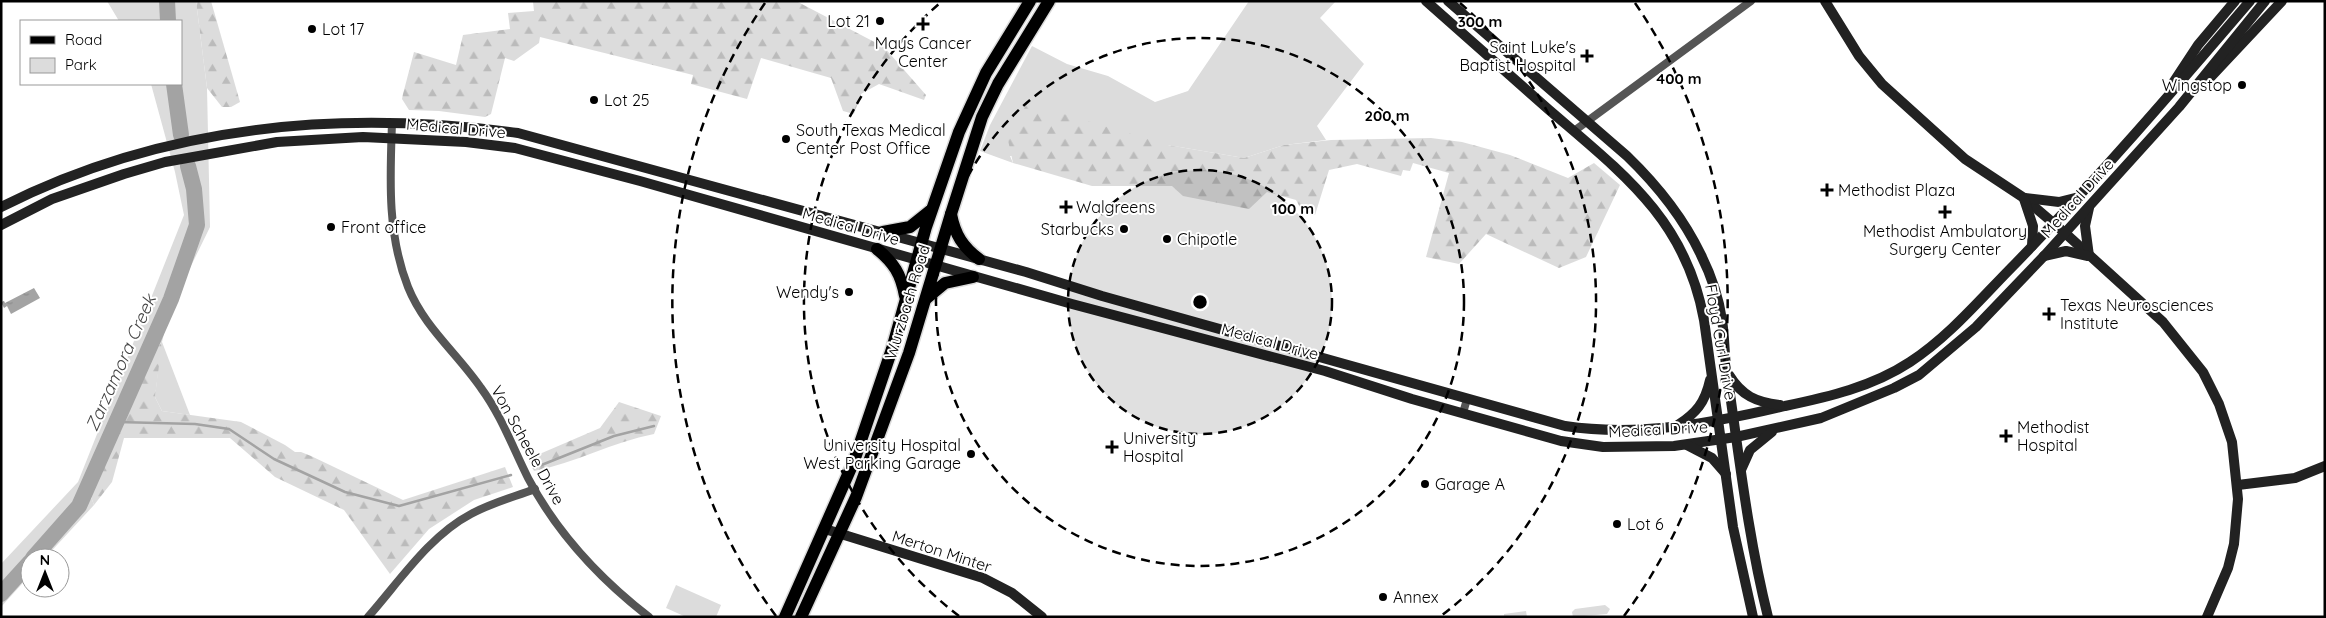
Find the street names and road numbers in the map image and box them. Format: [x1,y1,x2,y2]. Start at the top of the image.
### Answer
street label: Medical Drive [405,114,507,142]
street label: Medical Drive [2036,154,2118,242]
street label: Medical Drive [800,203,902,249]
street label: Wurzbach Road [880,242,934,362]
street label: Floyd Curl Drive [1701,282,1741,402]
street label: Medical Drive [1219,318,1321,364]
street label: Von Scheele Drive [487,382,569,508]
street label: Medical Drive [1608,416,1708,442]
street label: Merton Minter [890,525,994,577]

